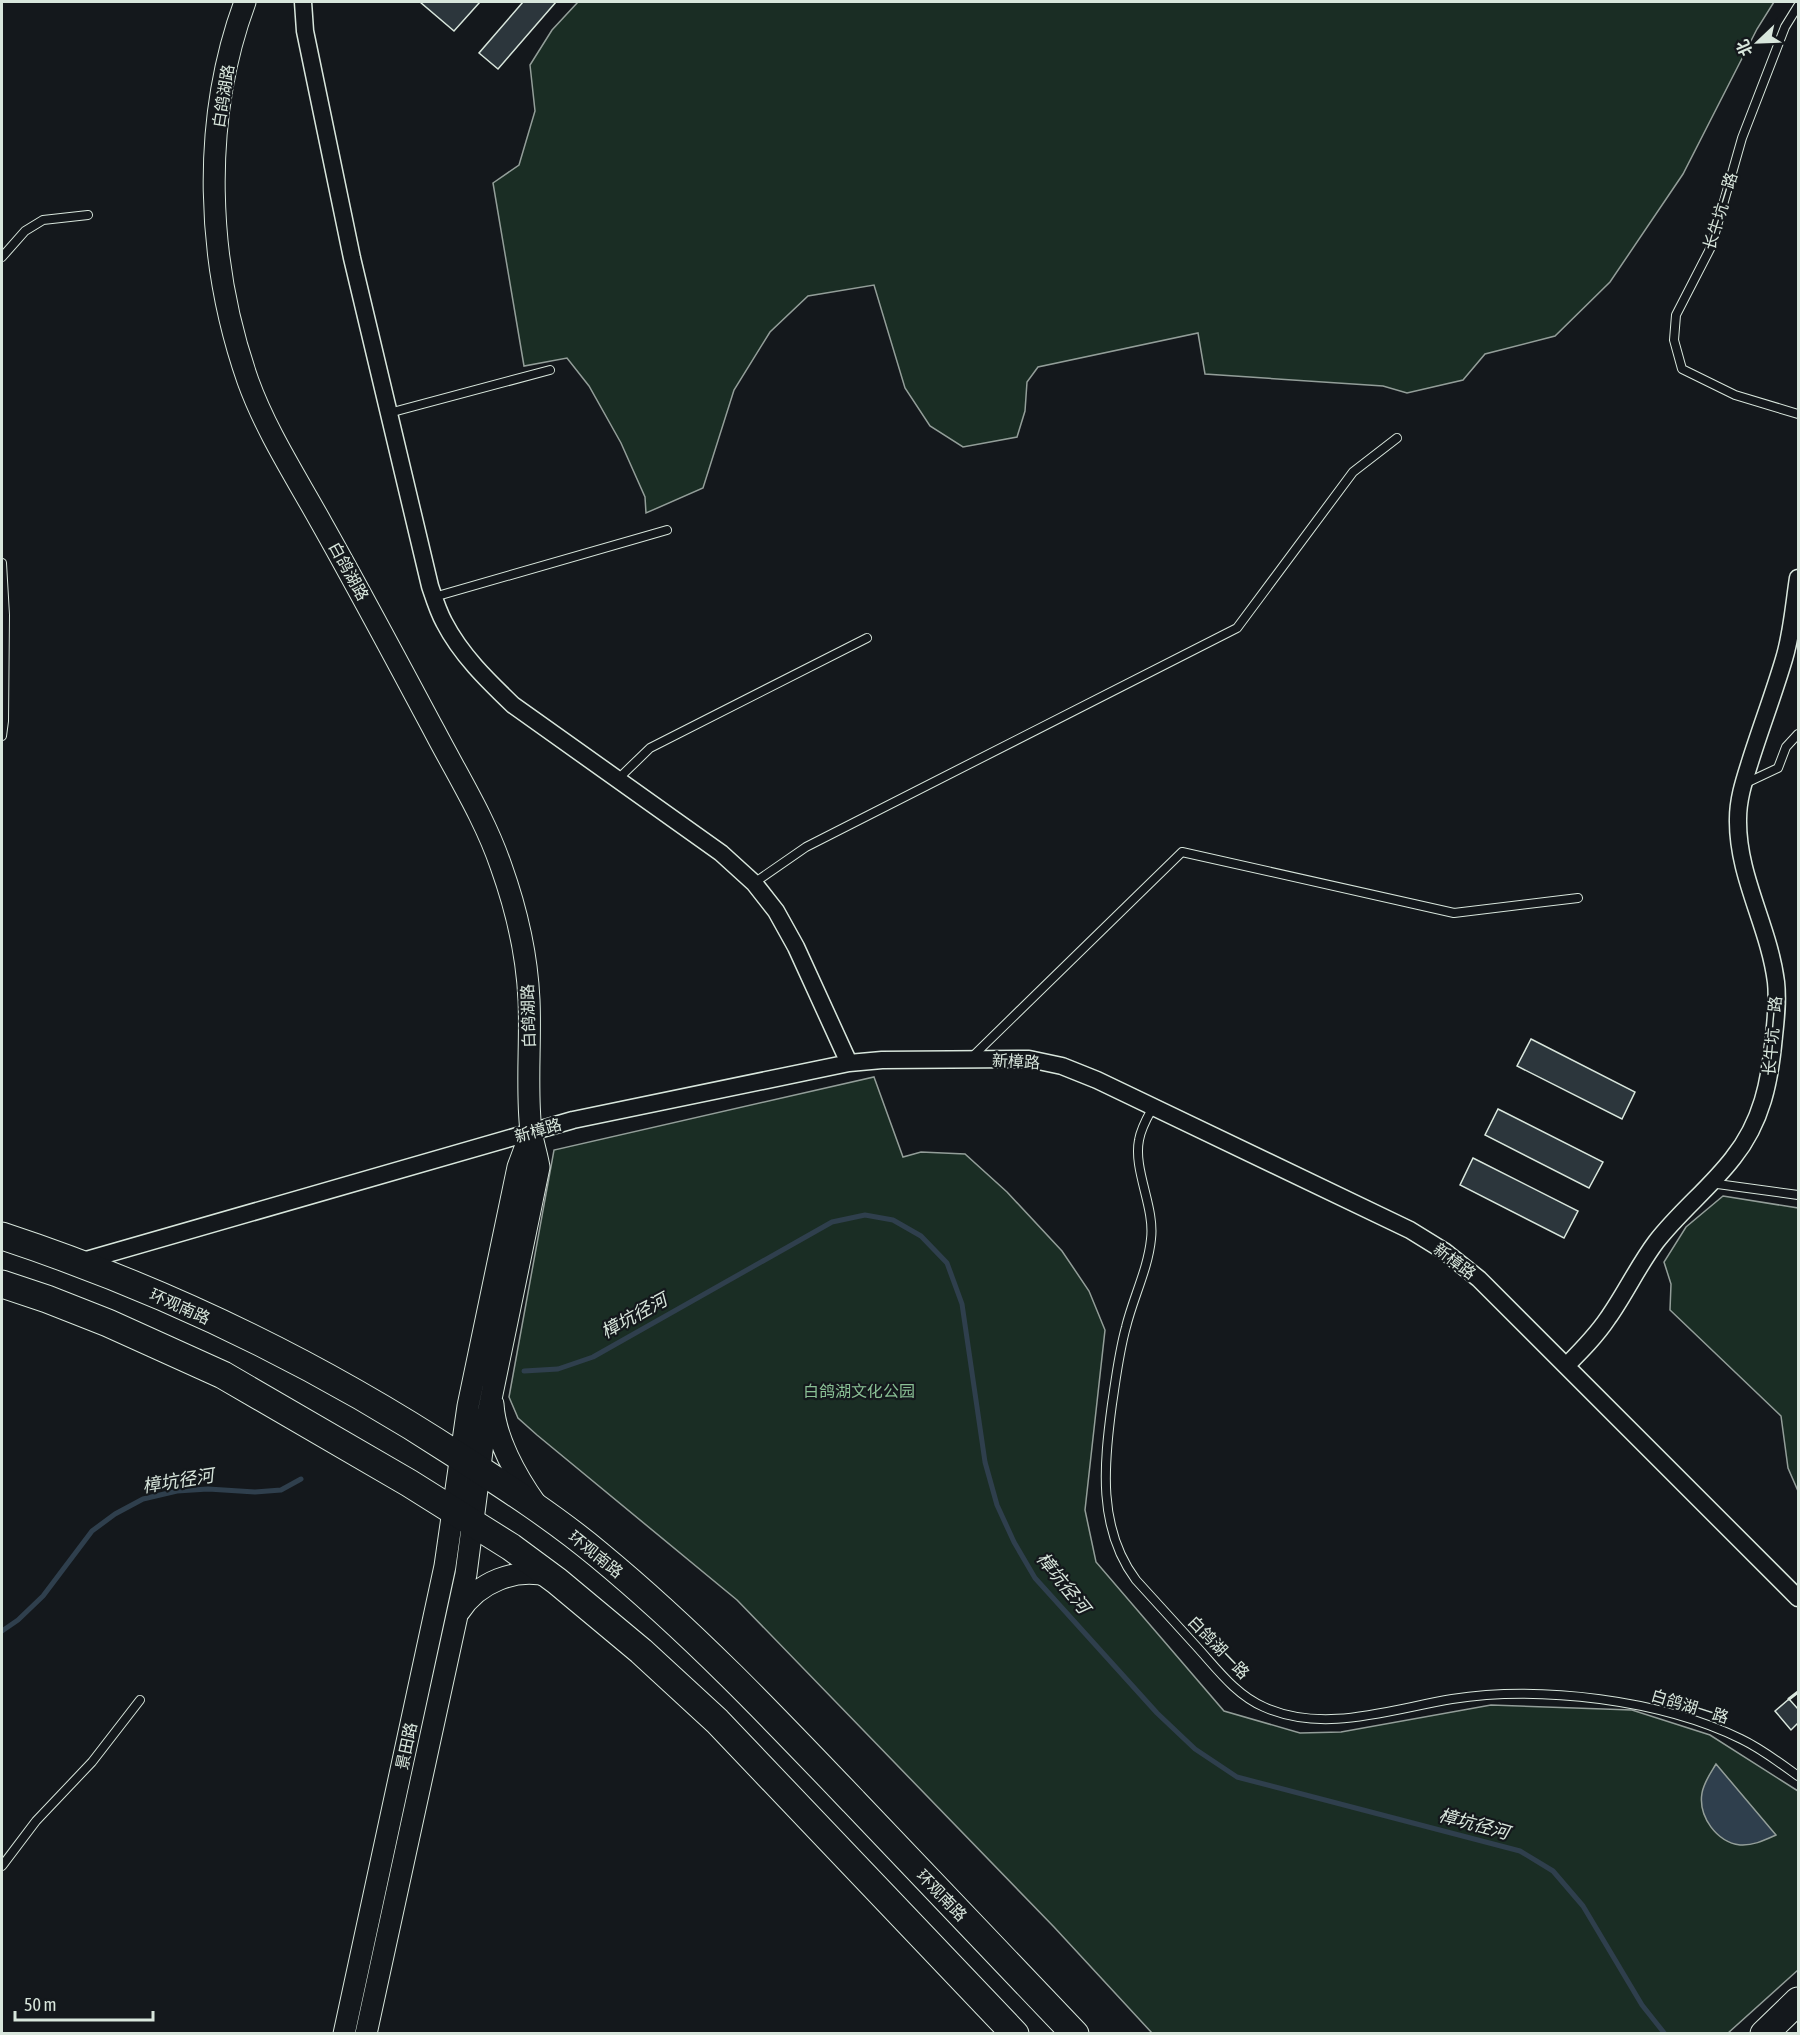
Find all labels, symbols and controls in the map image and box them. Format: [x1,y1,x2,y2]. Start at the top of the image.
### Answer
north arrow [1728,12,1788,72]
text: 北 [1733,37,1756,59]
street label: 白鸽湖路 [209,63,237,129]
street label: 长牛坑一路 [1700,170,1740,252]
street label: 白鸽湖路 [326,539,372,603]
street label: 白鸽湖路 [518,984,538,1048]
street label: 长牛坑一路 [1760,995,1784,1077]
street label: 新樟路 [992,1051,1040,1071]
street label: 新樟路 [512,1115,564,1145]
street label: 新樟路 [1430,1239,1480,1283]
street label: 环观南路 [147,1285,213,1327]
water label: 樟坑径河 [597,1287,673,1342]
park label: 白鸽湖文化公园 [803,1382,915,1400]
water label: 樟坑径河 [141,1464,218,1497]
street label: 环观南路 [565,1527,627,1581]
water label: 樟坑径河 [1033,1548,1096,1620]
street label: 白鸽湖一路 [1185,1612,1253,1682]
street label: 白鸽湖一路 [1649,1686,1731,1726]
street label: 景田路 [392,1721,420,1771]
water label: 樟坑径河 [1437,1804,1515,1844]
street label: 环观南路 [913,1866,971,1924]
scale bar [15,1984,153,2022]
text: 50 m [24,1994,56,2015]

